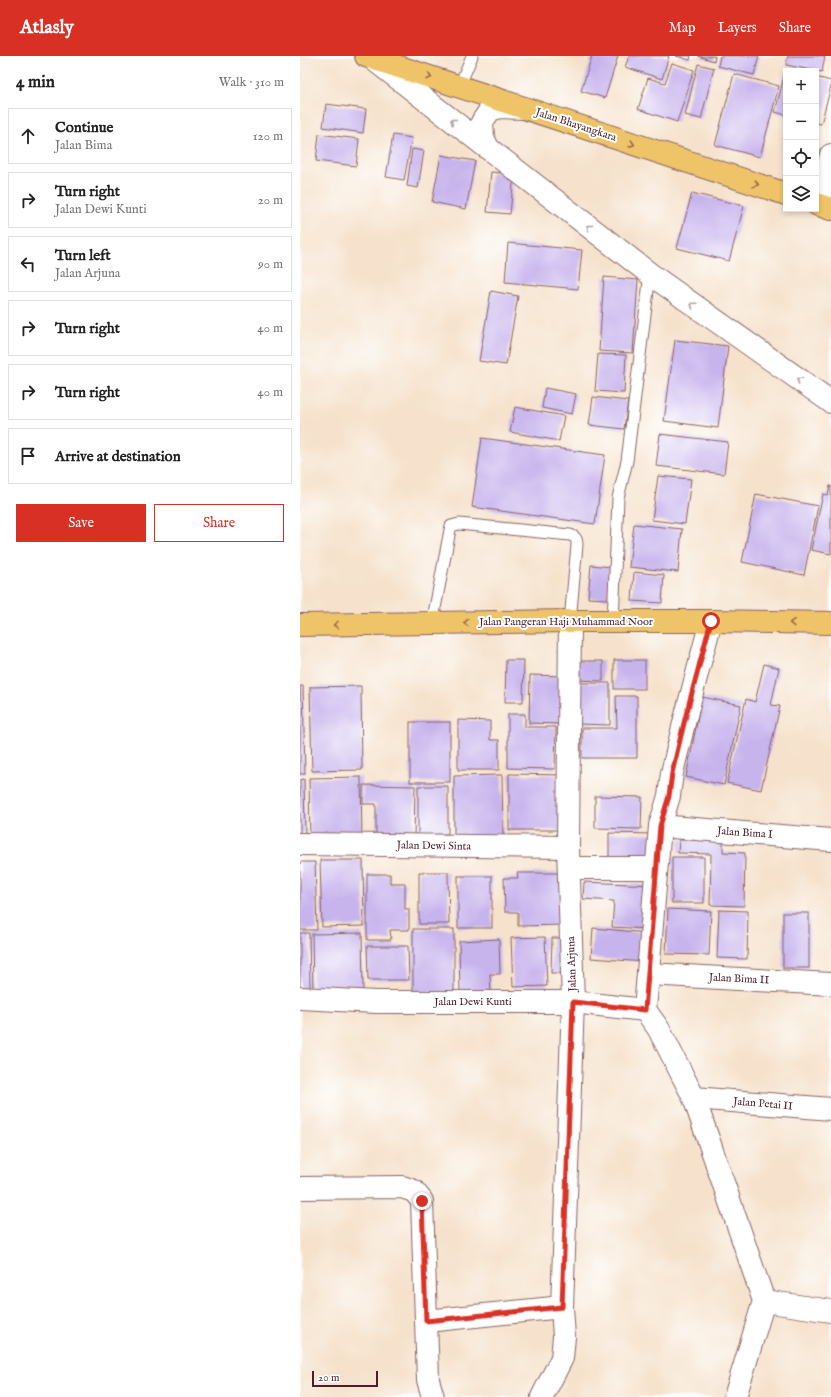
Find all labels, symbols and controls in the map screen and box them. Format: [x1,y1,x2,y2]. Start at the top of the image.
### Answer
text: Atlasly [20,16,74,40]
text: Map [669,19,696,37]
text: Layers [718,19,757,37]
text: Share [779,19,811,37]
map controls [783,68,819,212]
button: + [783,68,819,104]
text: 4 min [16,72,55,93]
one-way arrow [426,72,433,81]
text: Walk · 310 m [219,74,284,91]
button: − [783,104,819,140]
street label: Jalan Bhayangkara [532,105,618,145]
text: Continue [55,118,113,137]
one-way arrow [451,119,458,126]
icon: ahead [17,125,39,147]
text: 120 m [253,128,283,145]
text: Jalan Bima [55,137,112,154]
one-way arrow [629,139,636,148]
button: locate [783,140,819,176]
button: layers [783,176,819,212]
one-way arrow [752,180,759,188]
text: Turn right [55,182,120,201]
icon: right [17,189,39,211]
text: 20 m [258,192,283,209]
text: Jalan Dewi Kunti [55,201,147,218]
one-way arrow [586,225,593,232]
text: Turn left [55,246,111,265]
icon: left [17,253,39,275]
text: 90 m [258,256,283,273]
text: Jalan Arjuna [55,265,120,282]
one-way arrow [690,302,697,310]
icon: right [17,317,39,339]
text: Turn right [55,319,120,338]
text: 40 m [257,320,283,337]
one-way arrow [796,377,803,385]
icon: right [17,381,39,403]
text: Turn right [55,383,120,402]
text: 40 m [257,384,283,401]
icon: arrive [17,445,39,467]
text: Arrive at destination [55,447,181,466]
button: Save [16,504,146,542]
button: Share [154,504,284,542]
route start [702,612,720,630]
street label: Jalan Pangeran Haji Muhammad Noor [477,615,653,629]
one-way arrow [463,619,469,627]
one-way arrow [789,619,795,627]
one-way arrow [333,621,339,629]
street label: Jalan Bima I [715,824,773,842]
street label: Jalan Dewi Sinta [395,838,472,854]
street label: Jalan Arjuna [564,936,580,994]
street label: Jalan Bima II [707,970,770,988]
street label: Jalan Dewi Kunti [432,995,512,1009]
street label: Jalan Petai II [731,1094,794,1114]
route end [413,1192,431,1210]
scale bar [312,1369,378,1388]
text: 20 m [318,1371,339,1385]

